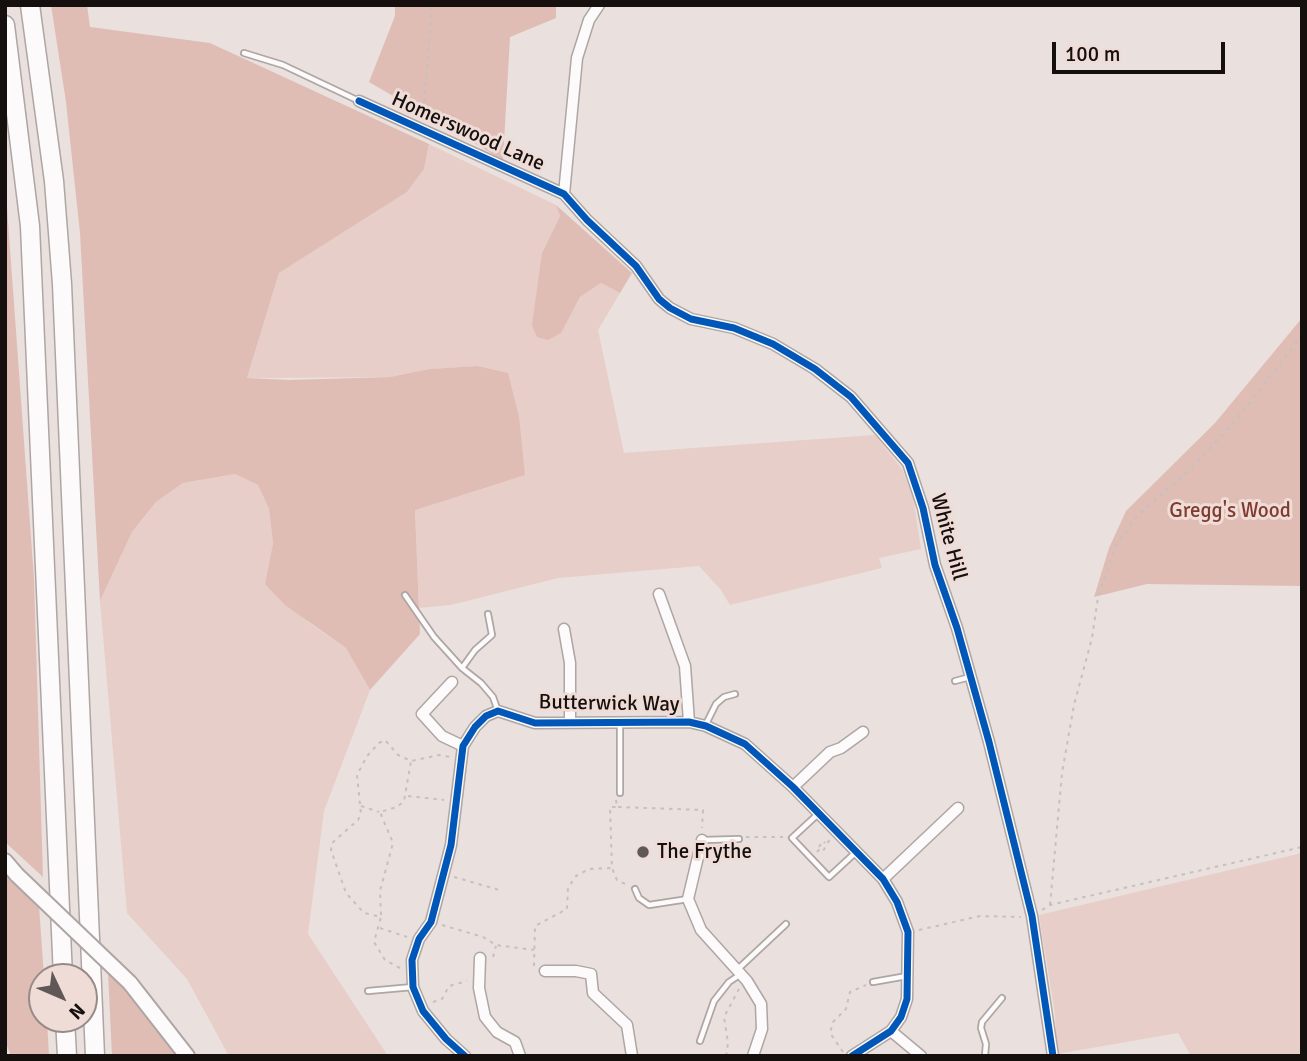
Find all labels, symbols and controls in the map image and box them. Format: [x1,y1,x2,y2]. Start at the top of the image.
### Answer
scale bar [1055,28,1228,72]
text: 100 m [1065,41,1120,67]
street label: Homerswood Lane [387,87,549,177]
street label: White Hill [924,491,972,583]
park label: Gregg's Wood [1169,498,1291,524]
street label: Butterwick Way [538,690,680,718]
place label: The Frythe [657,839,752,865]
marker: The Frythe [635,844,651,860]
north arrow [28,963,98,1033]
text: N [63,998,90,1024]

